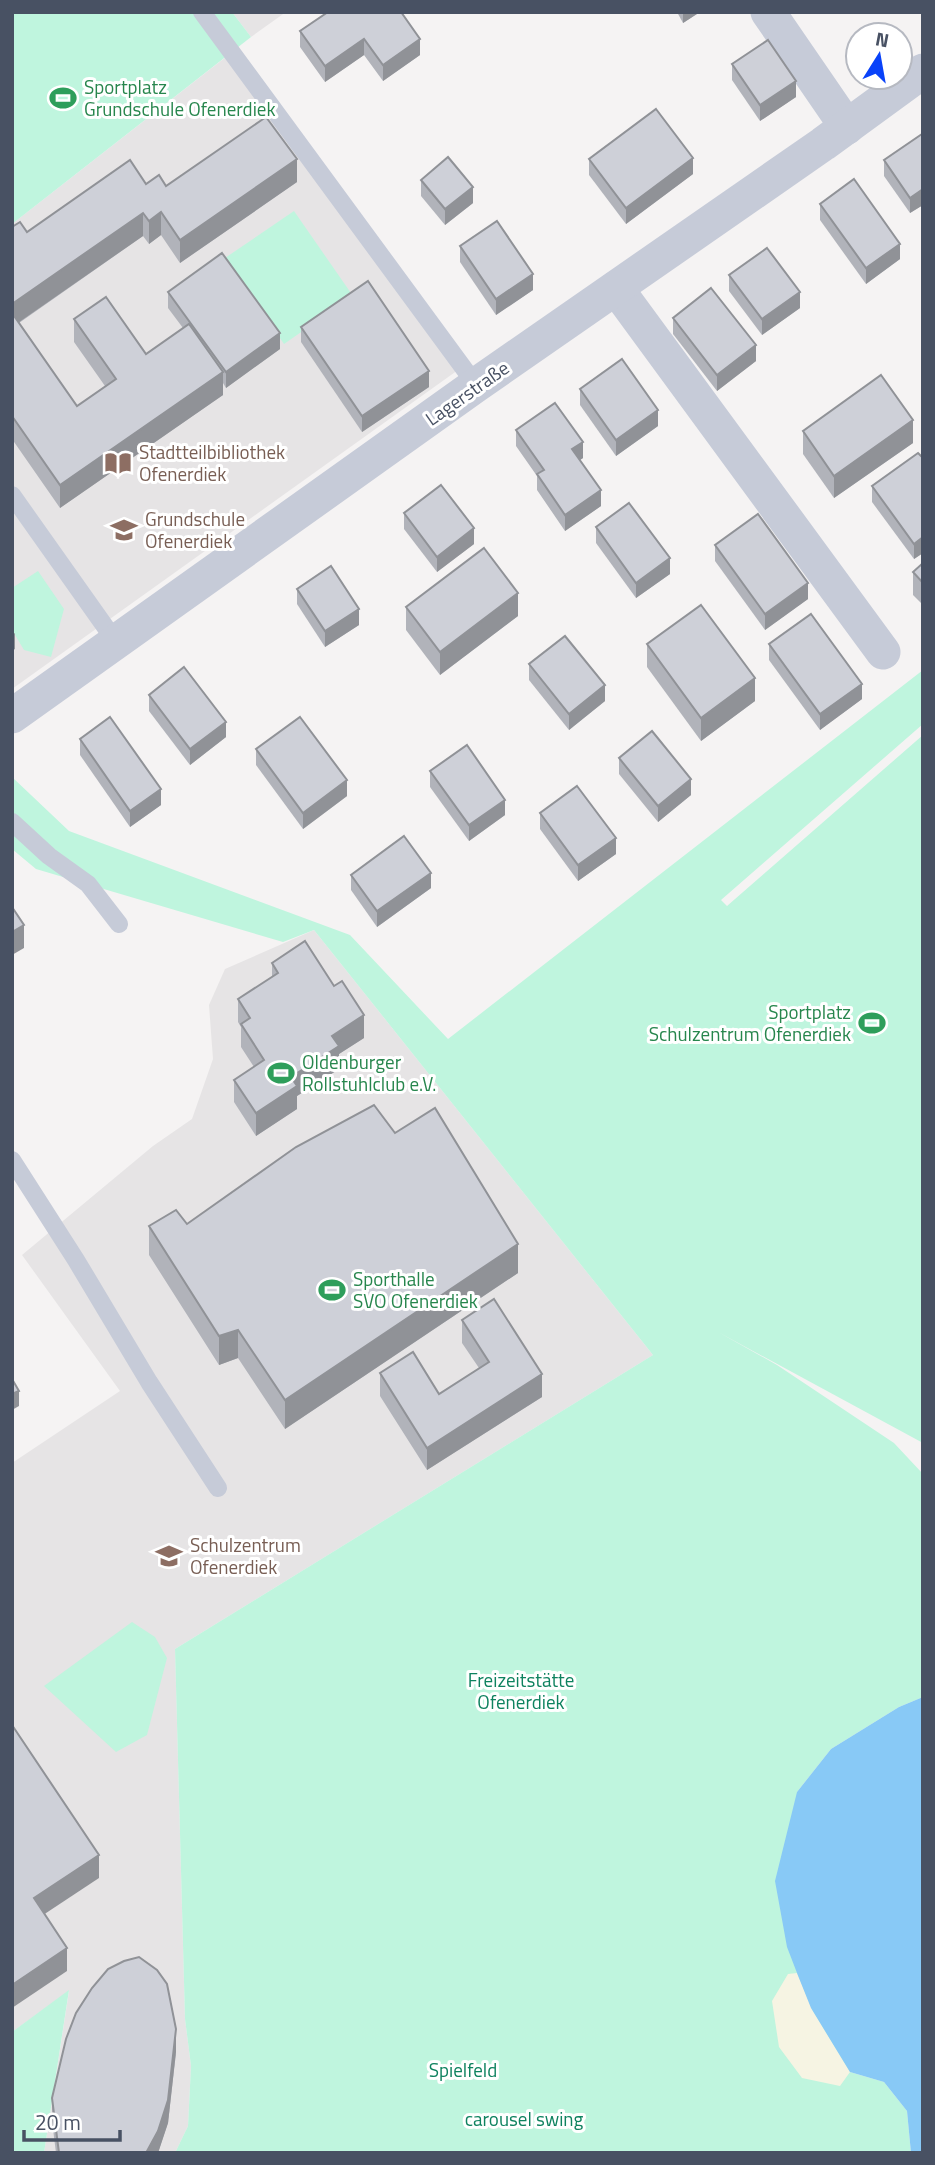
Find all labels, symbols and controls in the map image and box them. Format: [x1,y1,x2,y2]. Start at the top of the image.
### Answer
north arrow [844,21,914,91]
text: N [873,23,892,54]
place label: Sportplatz Grundschule Ofenerdiek [84,72,275,123]
sports icon: Sportplatz Grundschule Ofenerdiek [48,83,78,113]
street label: Lagerstraße [419,353,515,432]
place label: Stadtteilbibliothek Ofenerdiek [139,437,285,488]
library icon: Stadtteilbibliothek Ofenerdiek [103,448,133,478]
place label: Grundschule Ofenerdiek [145,504,245,555]
school or university icon: Grundschule Ofenerdiek [109,515,139,545]
place label: Sportplatz Schulzentrum Ofenerdiek [649,997,851,1048]
sports icon: Sportplatz Schulzentrum Ofenerdiek [857,1008,887,1038]
place label: Oldenburger Rollstuhlclub e.V. [302,1047,436,1098]
sports icon: Oldenburger Rollstuhlclub e.V. [266,1058,296,1088]
place label: Sporthalle SVO Ofenerdiek [353,1264,478,1315]
sports icon: Sporthalle SVO Ofenerdiek [317,1275,347,1305]
place label: Schulzentrum Ofenerdiek [190,1530,301,1581]
school or university icon: Schulzentrum Ofenerdiek [154,1541,184,1571]
park label: Freizeitstätte Ofenerdiek [468,1665,574,1716]
park label: Spielfeld [429,2055,497,2084]
scale bar [24,2098,121,2142]
park label: carousel swing [465,2104,584,2133]
text: 20 m [35,2106,81,2138]

